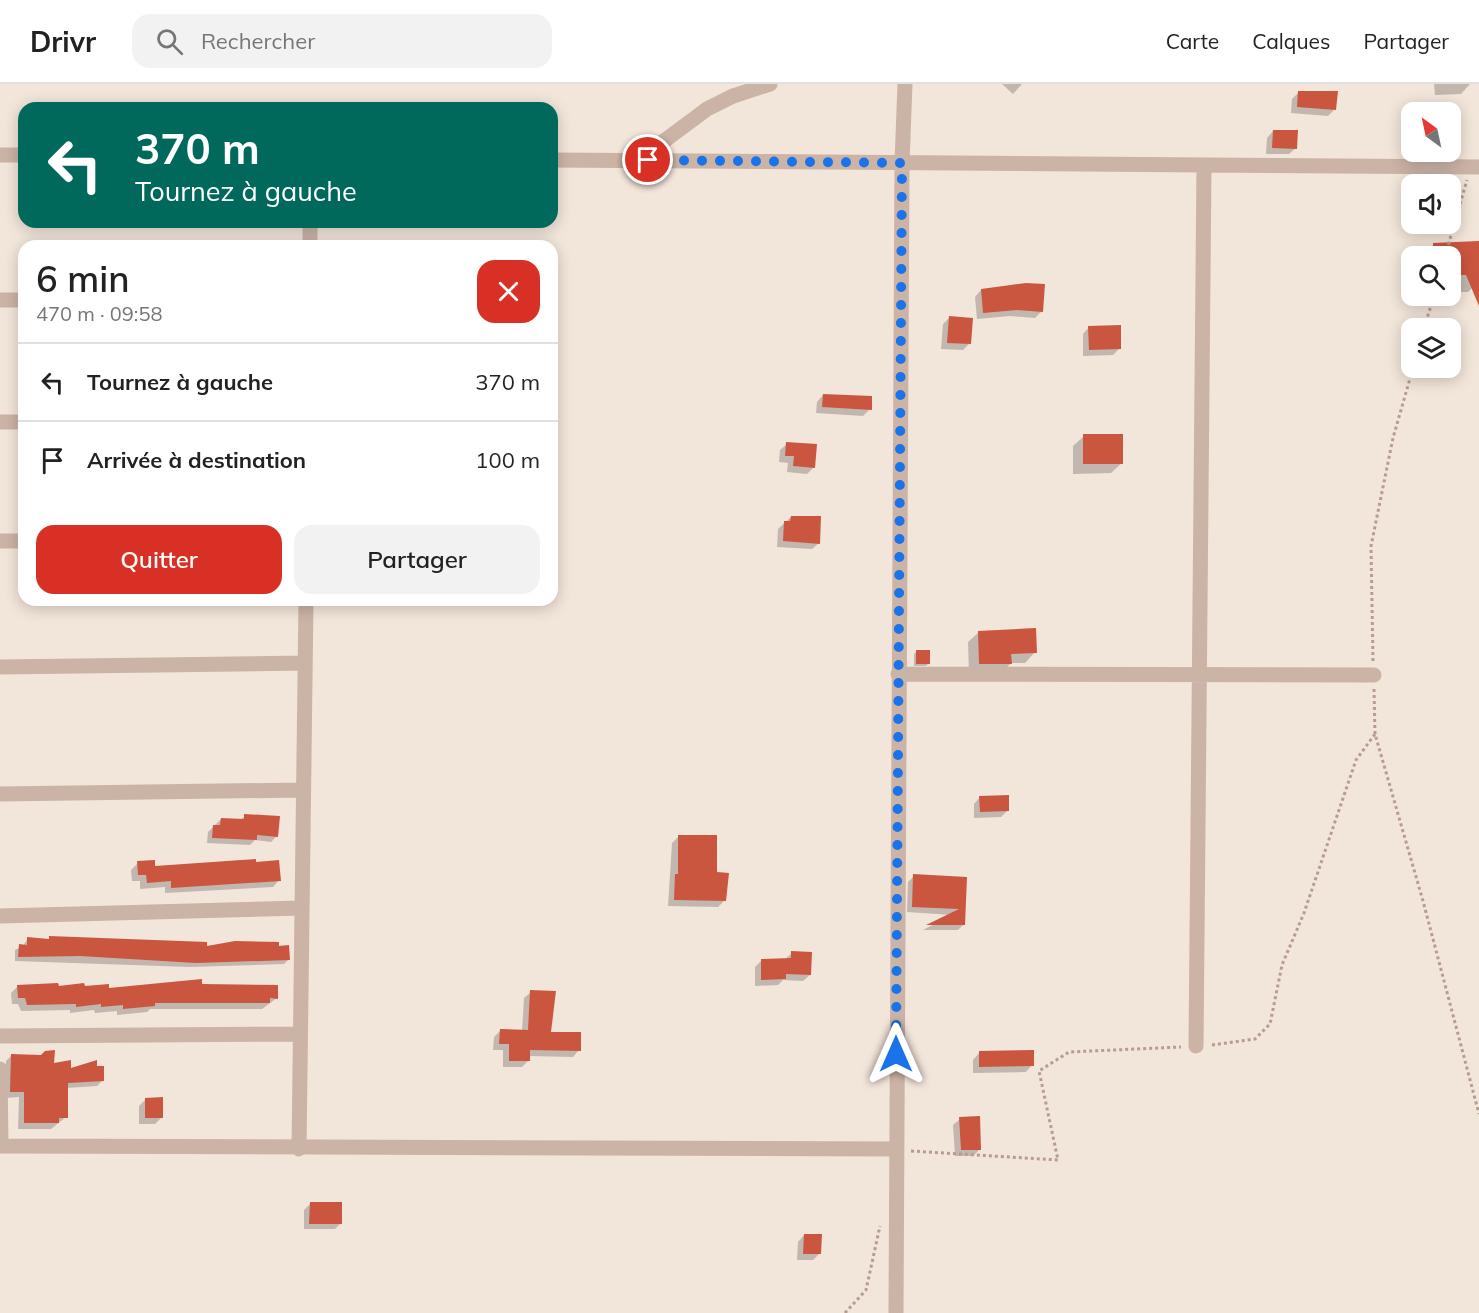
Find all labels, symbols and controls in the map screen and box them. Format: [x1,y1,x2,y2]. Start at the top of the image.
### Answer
search box [132,14,552,68]
text: Drivr [30,24,96,59]
icon: search [153,25,186,58]
text: Rechercher [201,27,315,55]
text: Carte [1166,28,1219,54]
text: Calques [1252,28,1330,54]
text: Partager [1363,28,1449,54]
north arrow [1401,102,1461,162]
map controls [1401,102,1461,378]
text: 370 m [135,122,260,175]
icon: left [36,126,114,204]
pin [622,134,673,185]
icon: arrive [631,143,664,176]
text: Tournez à gauche [135,174,357,208]
button: sound [1401,174,1461,234]
button: search [1401,246,1461,306]
text: 6 min [36,256,130,301]
button: close [477,260,540,323]
text: 470 m · 09:58 [36,301,162,326]
button: layers [1401,318,1461,378]
icon: left [36,366,69,399]
text: Tournez à gauche [87,368,273,396]
text: 370 m [475,368,540,396]
icon: arrive [36,444,69,477]
text: Arrivée à destination [87,446,306,474]
text: 100 m [475,446,540,474]
button: Quitter [36,525,282,594]
button: Partager [294,525,540,594]
position arrow [864,1022,928,1086]

